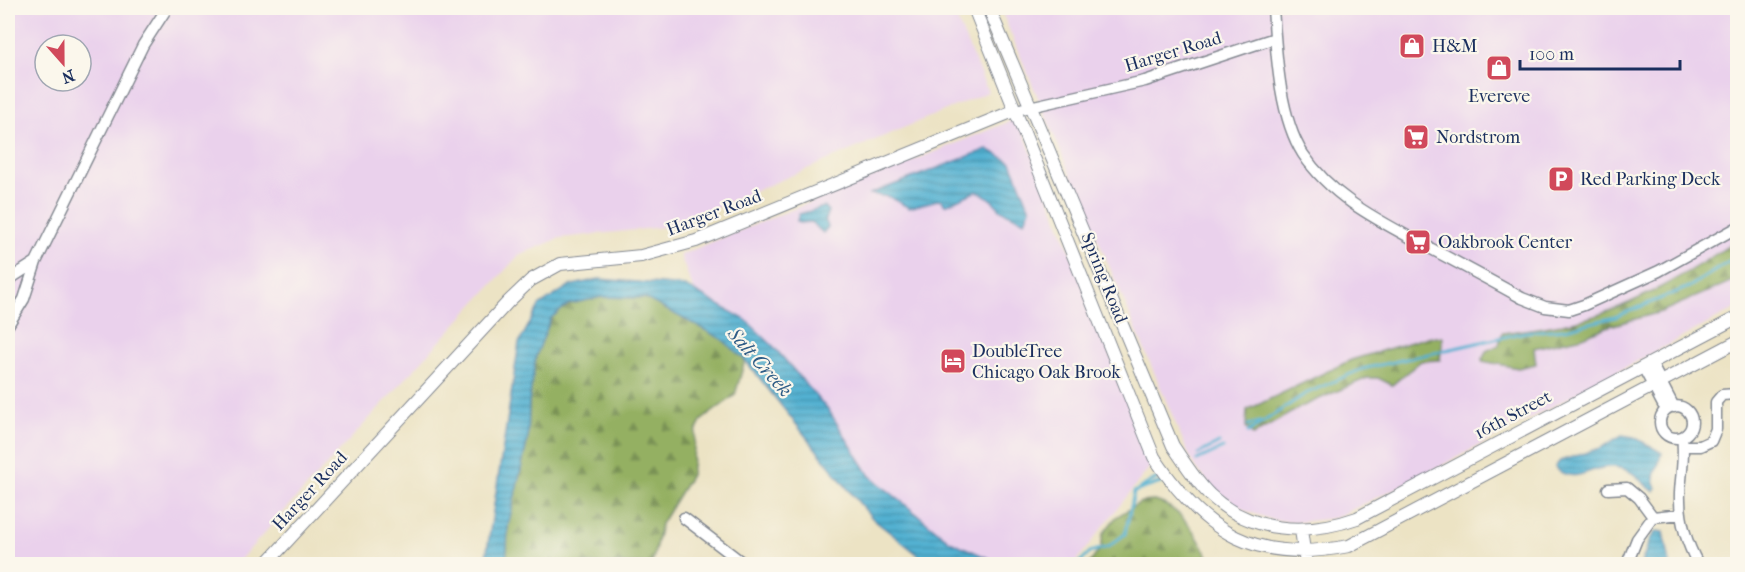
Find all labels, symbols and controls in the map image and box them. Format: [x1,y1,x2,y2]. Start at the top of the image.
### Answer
street label: Harger Road [1122,27,1224,77]
shop icon: H&M [1397,31,1427,61]
north arrow [33,33,93,93]
scale bar [1520,33,1680,71]
place label: H&M [1432,36,1478,57]
text: 100 m [1529,44,1574,65]
shop icon: Evereve [1484,53,1514,83]
text: N [58,65,77,88]
place label: Evereve [1468,86,1530,107]
supermarket icon: Nordstrom [1401,122,1431,152]
place label: Nordstrom [1436,127,1520,148]
parking icon: Red Parking Deck [1546,164,1576,194]
place label: Red Parking Deck [1580,169,1721,190]
street label: Harger Road [663,185,765,241]
supermarket icon: Oakbrook Center [1403,227,1433,257]
street label: Spring Road [1076,230,1132,327]
place label: Oakbrook Center [1438,232,1573,253]
water label: Salt Creek [722,322,797,401]
place label: DoubleTree Chicago Oak Brook [972,341,1121,383]
hotel icon: DoubleTree Chicago Oak Brook [938,346,968,376]
street label: 16th Street [1471,386,1556,444]
street label: Harger Road [268,447,352,535]

